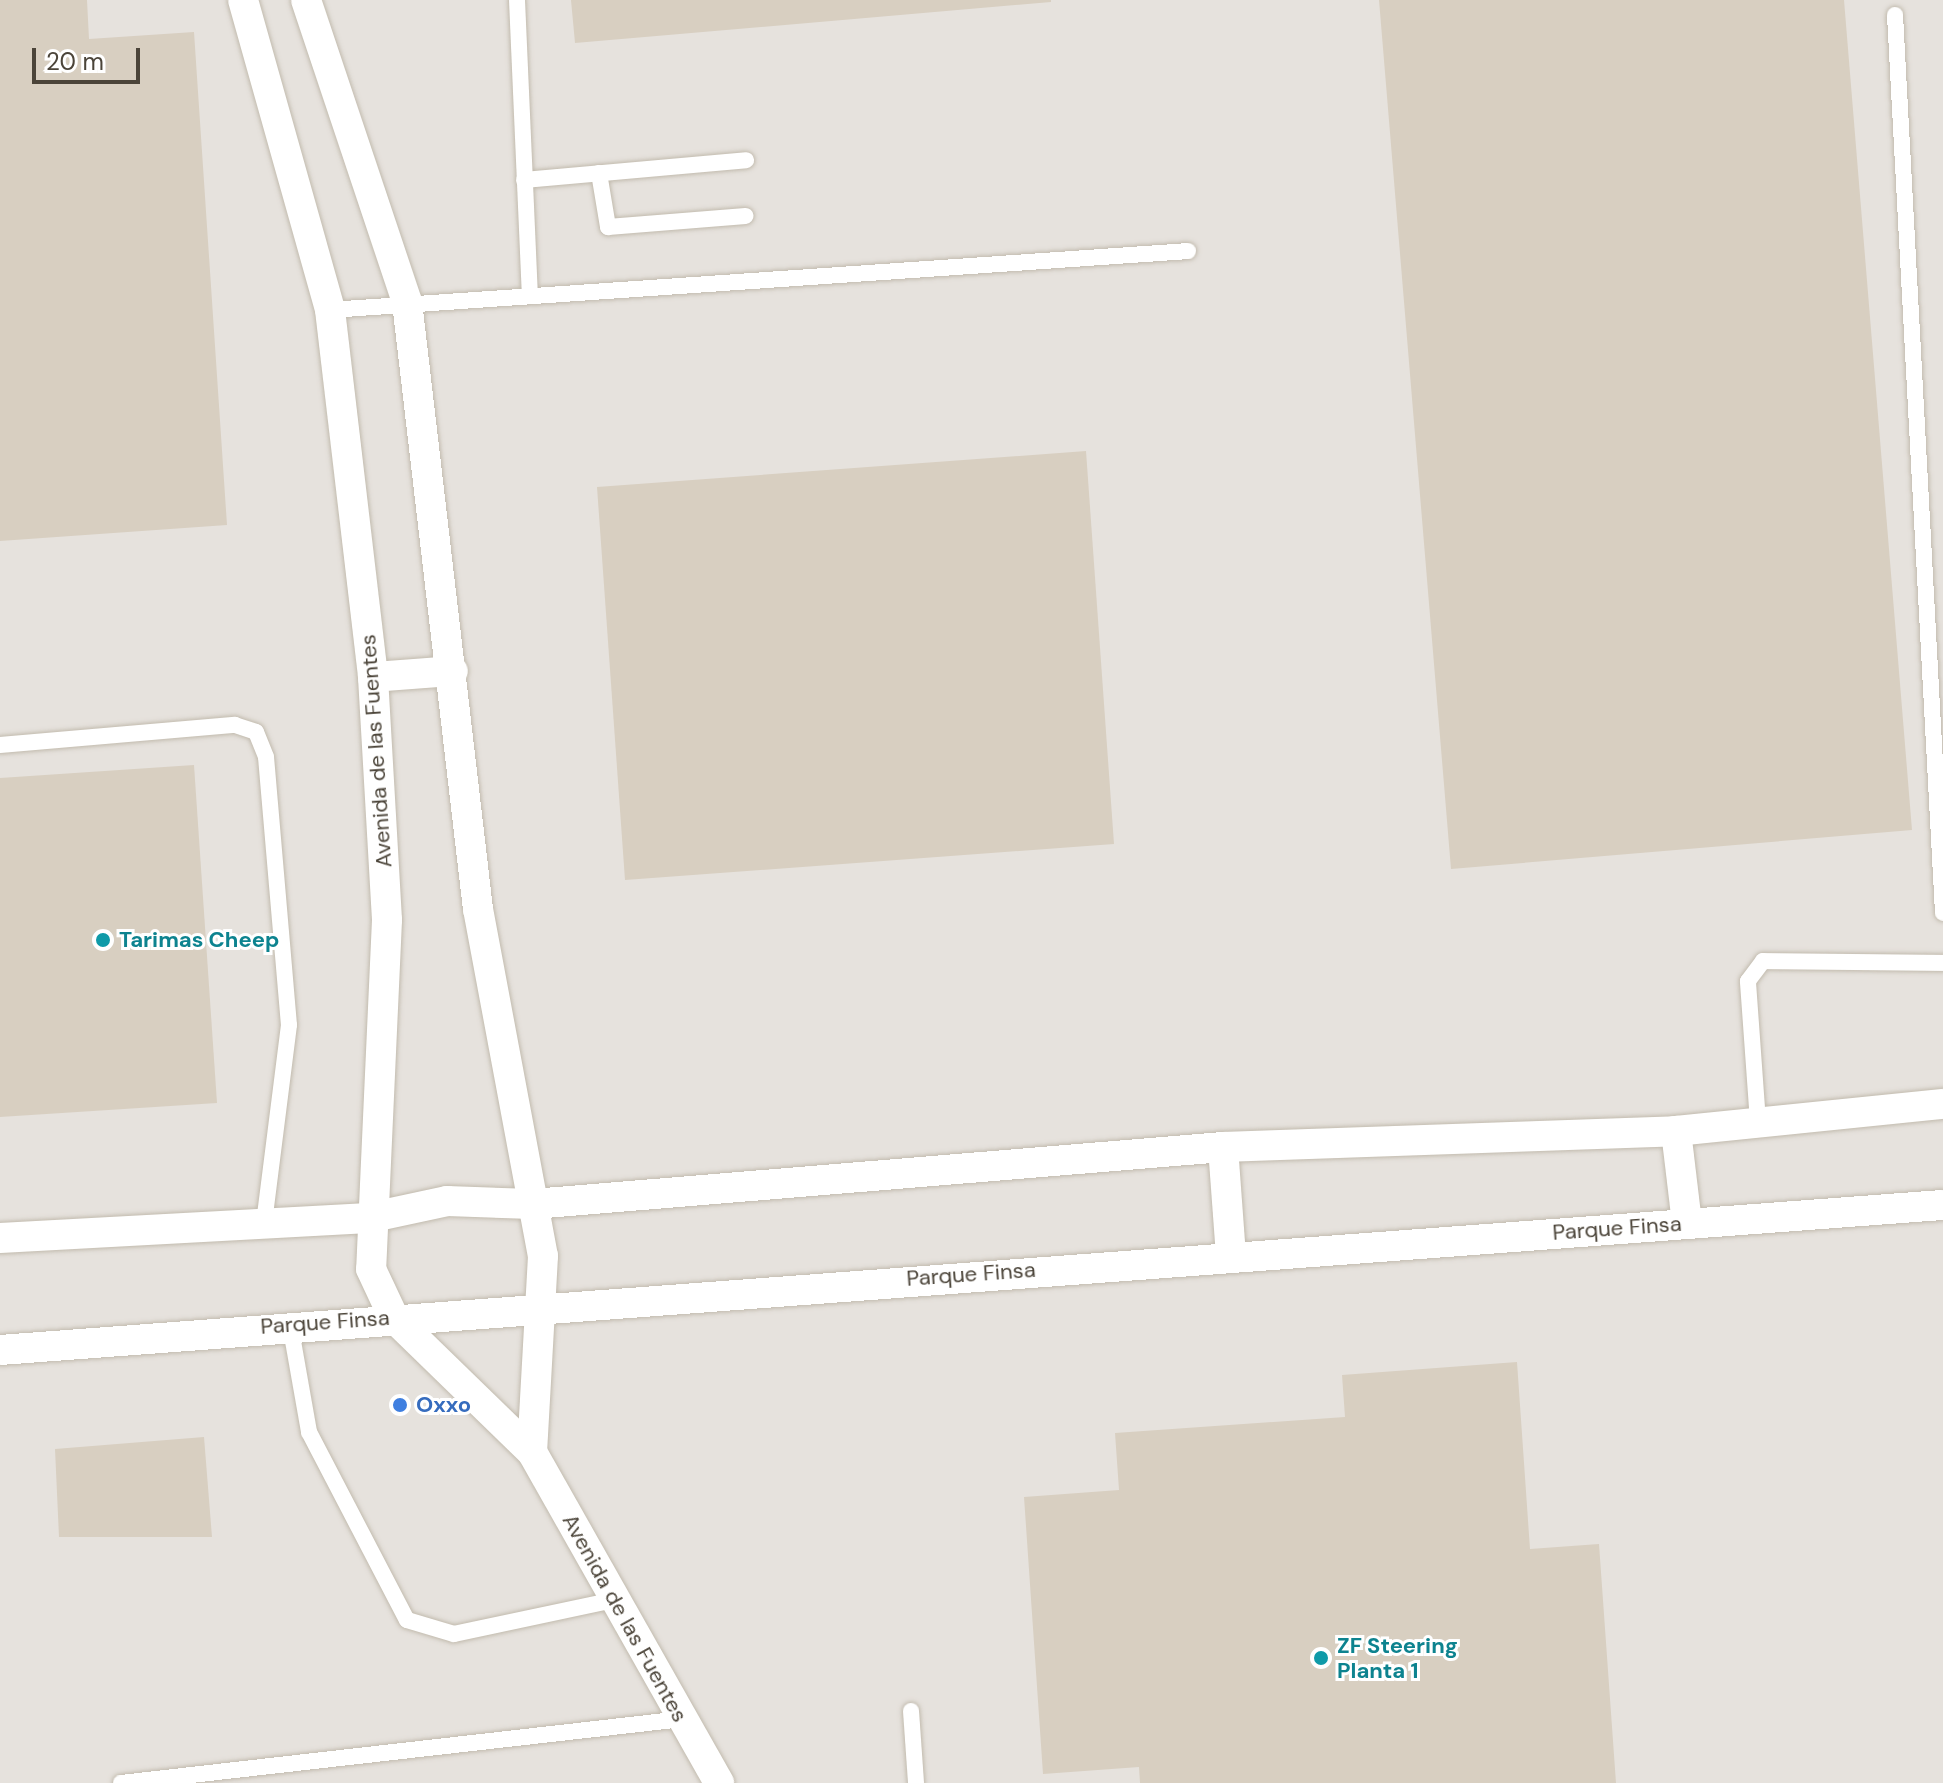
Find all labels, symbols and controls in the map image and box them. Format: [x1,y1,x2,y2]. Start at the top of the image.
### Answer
scale bar [36,32,144,82]
text: 20 m [46,46,104,77]
street label: Avenida de las Fuentes [355,633,397,869]
place label: Tarimas Cheep [119,927,279,953]
marker: Tarimas Cheep [94,931,112,949]
street label: Parque Finsa [1552,1210,1682,1246]
street label: Parque Finsa [906,1256,1036,1292]
street label: Parque Finsa [260,1304,390,1340]
place label: Oxxo [416,1392,471,1418]
marker: Oxxo [391,1396,409,1414]
street label: Avenida de las Fuentes [557,1509,693,1727]
place label: ZF Steering Planta 1 [1337,1632,1458,1684]
marker: ZF Steering Planta 1 [1312,1649,1330,1667]

